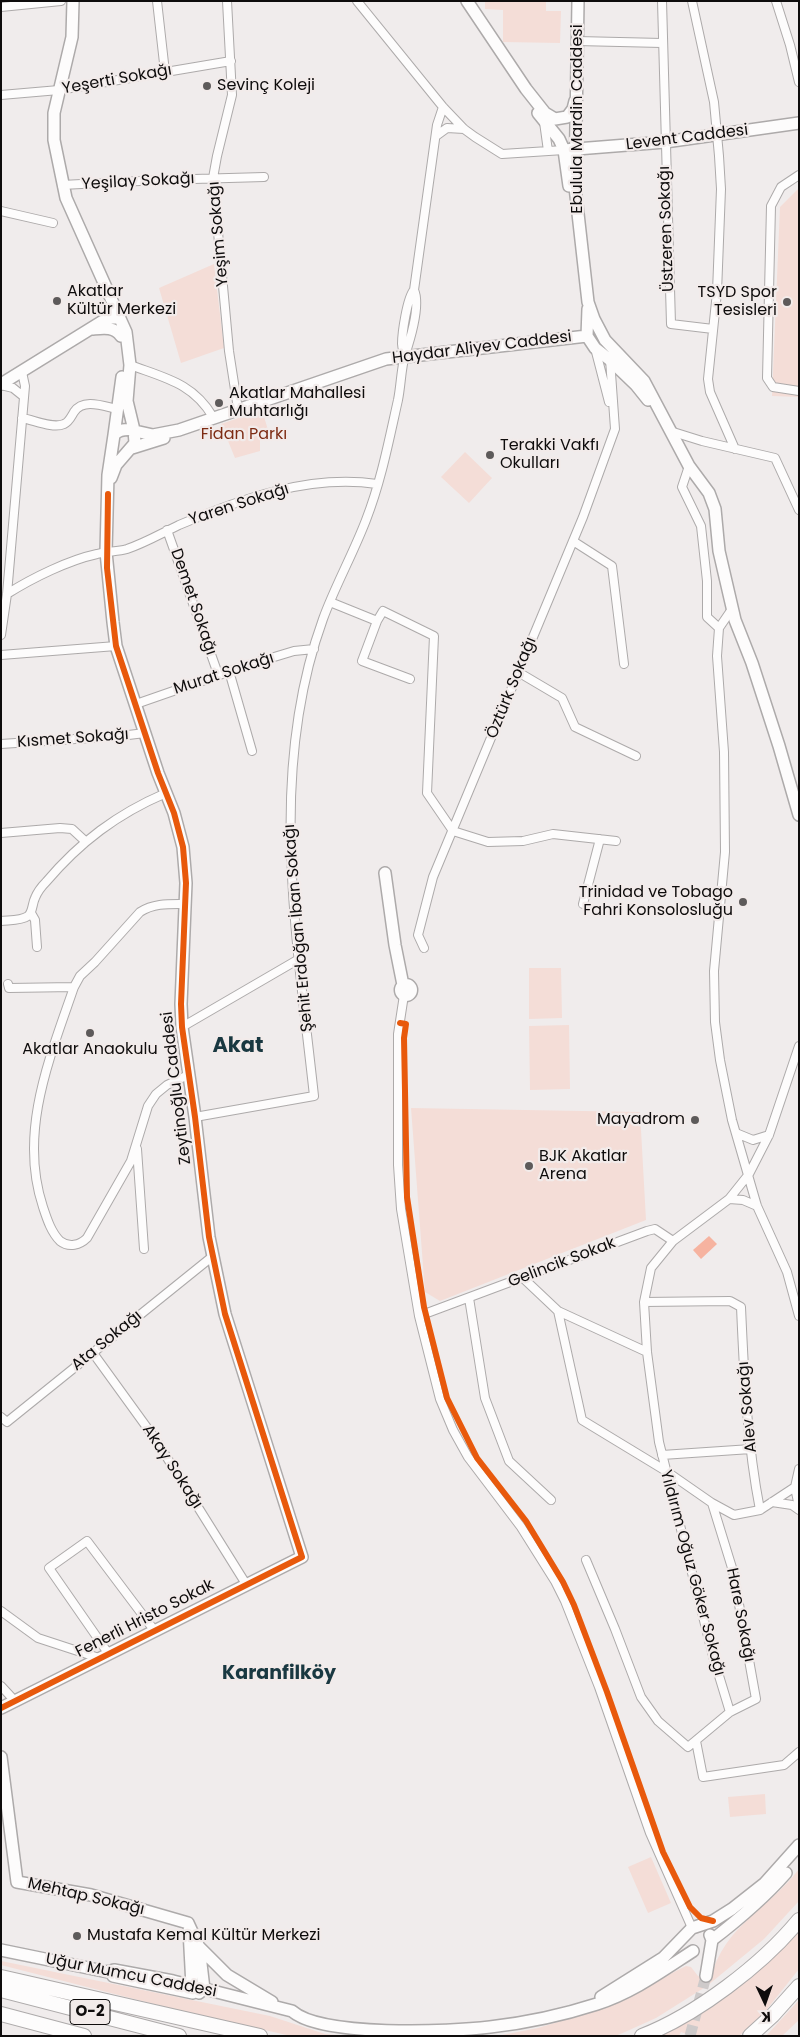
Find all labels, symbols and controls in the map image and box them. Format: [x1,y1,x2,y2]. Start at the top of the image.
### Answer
street label: Ebulula Mardin Caddesi [568,24,588,214]
street label: Yeşerti Sokağı [61,61,173,99]
place label: Sevinç Koleji [217,76,315,96]
marker: Sevinç Koleji [201,80,213,92]
street label: Levent Caddesi [625,121,749,155]
street label: Üstzeren Sokağı [655,166,679,292]
street label: Yeşilay Sokağı [81,169,195,195]
street label: Yeşim Sokağı [205,180,233,288]
place label: Akatlar Kültür Merkezi [67,282,176,320]
place label: TSYD Spor Tesisleri [698,283,777,321]
marker: Akatlar Kültür Merkezi [51,295,63,307]
marker: TSYD Spor Tesisleri [781,296,793,308]
street label: Haydar Aliyev Caddesi [391,327,573,369]
place label: Akatlar Mahallesi Muhtarlığı [229,384,365,422]
marker: Akatlar Mahallesi Muhtarlığı [213,397,225,409]
park label: Fidan Parkı [201,425,287,445]
place label: Terakki Vakfı Okulları [500,436,599,474]
marker: Terakki Vakfı Okulları [484,449,496,461]
street label: Yaren Sokağı [187,480,291,530]
street label: Demet Sokağı [166,546,220,658]
street label: Öztürk Sokağı [483,634,541,742]
street label: Murat Sokağı [171,649,277,699]
street label: Kısmet Sokağı [17,726,129,752]
street label: Şehit Erdoğan İban Sokağı [280,823,318,1033]
place label: Trinidad ve Tobago Fahri Konsolosluğu [579,883,733,921]
marker: Trinidad ve Tobago Fahri Konsolosluğu [737,896,749,908]
street label: Zeytinoğlu Caddesi [158,1010,196,1166]
marker: Akatlar Anaokulu [84,1027,96,1039]
district label: Akat [212,1034,264,1060]
place label: Akatlar Anaokulu [22,1040,158,1060]
place label: Mayadrom [597,1110,685,1130]
marker: Mayadrom [689,1114,701,1126]
place label: BJK Akatlar Arena [539,1147,628,1185]
marker: BJK Akatlar Arena [523,1160,535,1172]
street label: Gelincik Sokak [506,1234,618,1292]
street label: Ata Sokağı [68,1307,146,1375]
street label: Alev Sokağı [734,1361,762,1453]
street label: Akay Sokağı [138,1421,206,1513]
street label: Yıldırım Oğuz Göker Sokağı [655,1468,729,1678]
street label: Hare Sokağı [721,1566,759,1664]
street label: Fenerli Hristo Sokak [73,1576,217,1662]
district label: Karanfilköy [222,1663,336,1685]
street label: Mehtap Sokağı [26,1874,146,1920]
place label: Mustafa Kemal Kültür Merkezi [87,1926,320,1946]
marker: Mustafa Kemal Kültür Merkezi [71,1930,83,1942]
street label: Uğur Mumcu Caddesi [44,1950,218,2002]
north arrow [740,1977,790,2027]
road number: O-2 [70,2000,110,2024]
text: K [760,2007,771,2027]

